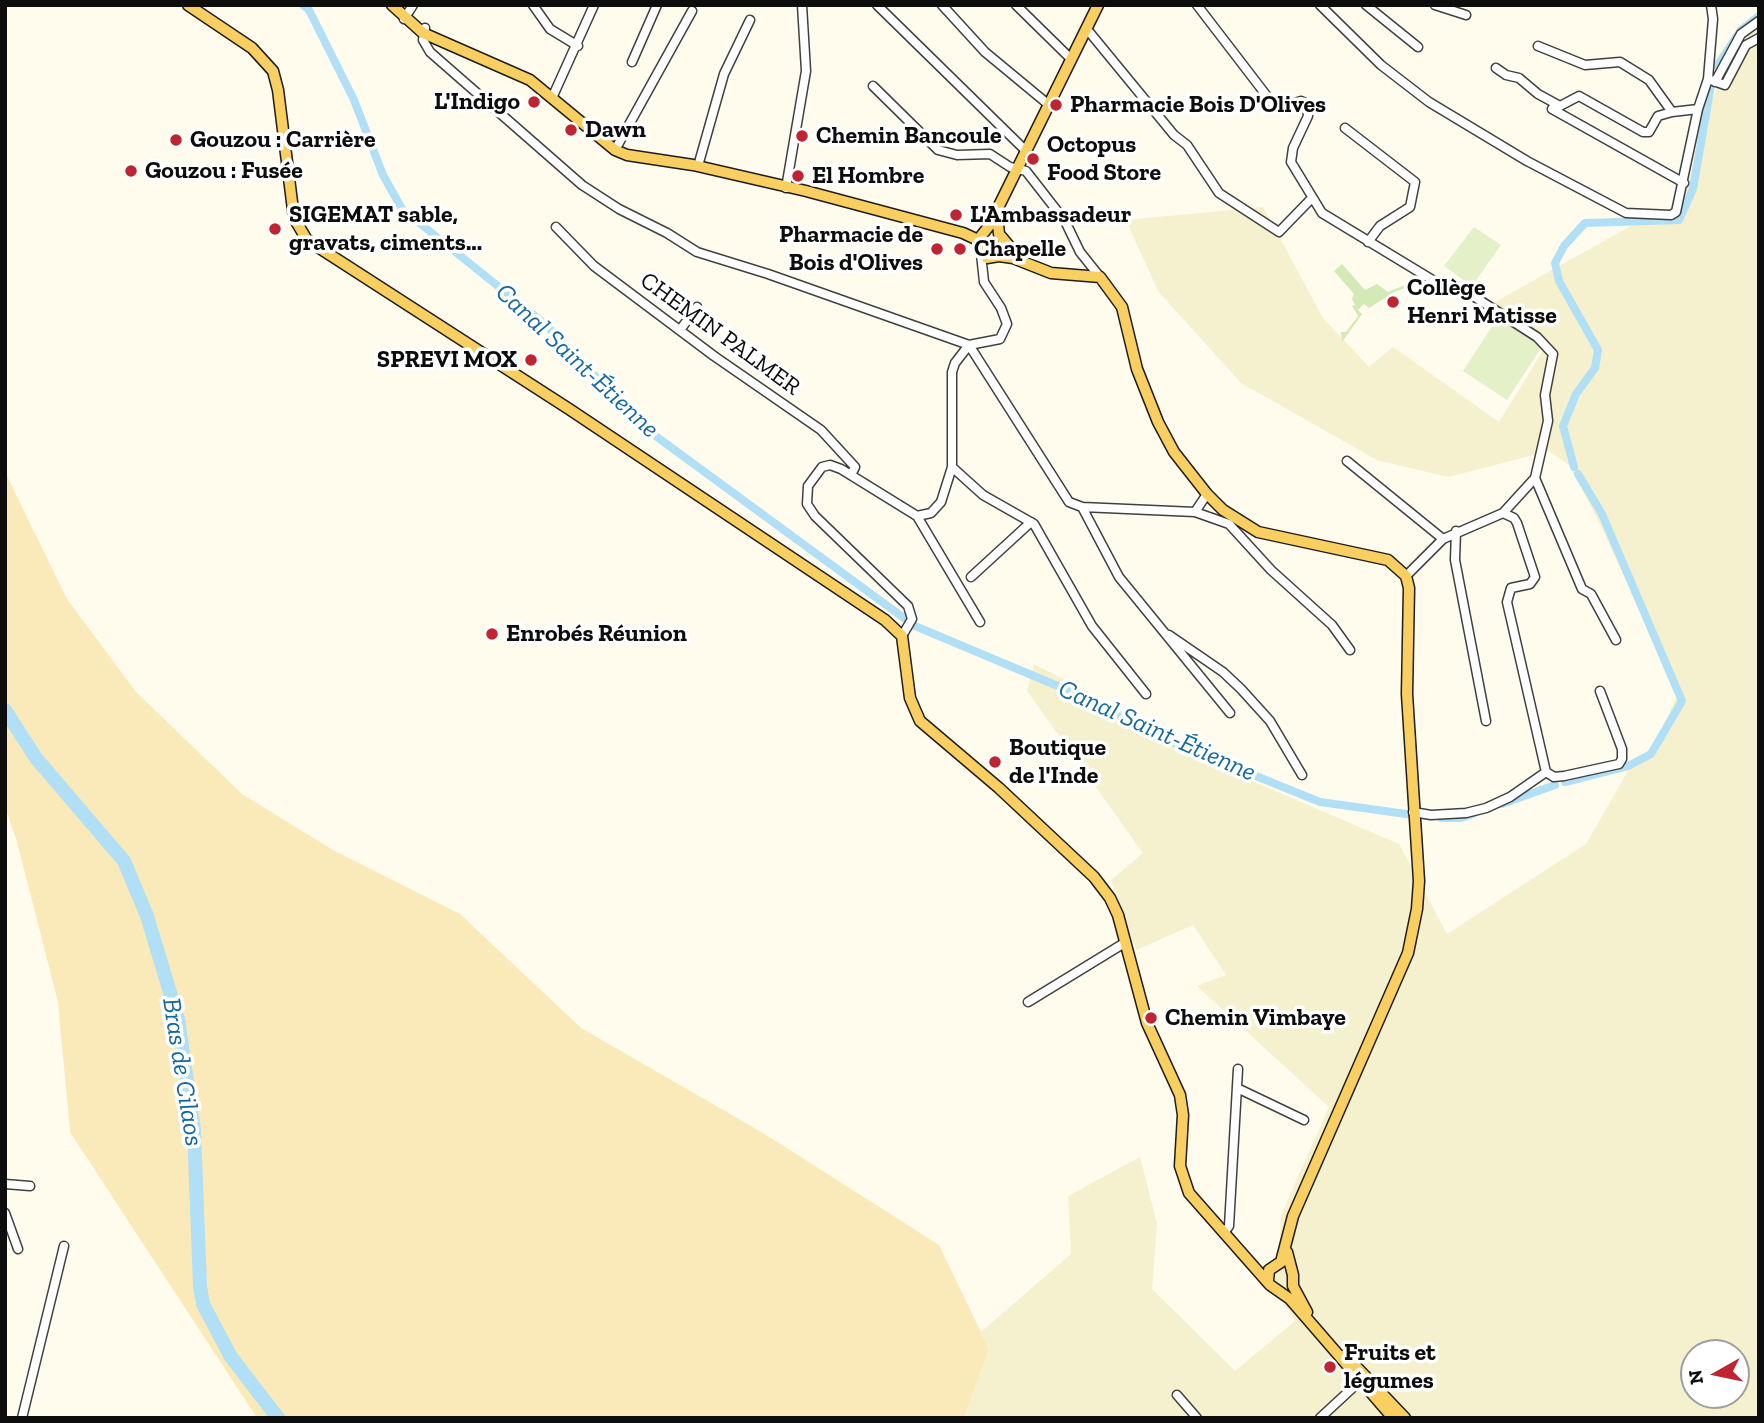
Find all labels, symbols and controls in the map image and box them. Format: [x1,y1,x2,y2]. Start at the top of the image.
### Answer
place label: L'Indigo [434,88,520,116]
place label: Pharmacie Bois D'Olives [1070,91,1326,119]
marker: L'Indigo [526,94,542,110]
marker: Pharmacie Bois D'Olives [1048,97,1064,113]
place label: Dawn [585,116,646,144]
marker: Dawn [563,122,579,138]
place label: Chemin Bancoule [816,122,1002,150]
place label: Gouzou : Carrière [190,126,376,154]
marker: Chemin Bancoule [794,128,810,144]
place label: Octopus Food Store [1047,131,1161,187]
marker: Gouzou : Carrière [168,132,184,148]
marker: Octopus Food Store [1025,151,1041,167]
place label: Gouzou : Fusée [145,157,303,185]
place label: El Hombre [812,162,924,190]
marker: Gouzou : Fusée [123,163,139,179]
marker: El Hombre [790,168,806,184]
place label: SIGEMAT sable, gravats, ciments... [289,201,482,257]
place label: L'Ambassadeur [970,201,1131,229]
marker: L'Ambassadeur [948,207,964,223]
marker: SIGEMAT sable, gravats, ciments... [267,221,283,237]
place label: Pharmacie de Bois d'Olives [779,221,923,277]
place label: Chapelle [974,235,1066,263]
marker: Pharmacie de Bois d'Olives [929,241,945,257]
marker: Chapelle [952,241,968,257]
street label: CHEMIN PALMER [634,266,806,402]
place label: Collège Henri Matisse [1407,274,1557,330]
water label: Canal Saint-Étienne [489,277,665,445]
marker: Collège Henri Matisse [1385,294,1401,310]
place label: SPREVI MOX [377,346,517,374]
marker: SPREVI MOX [523,352,539,368]
place label: Enrobés Réunion [506,620,687,648]
marker: Enrobés Réunion [484,626,500,642]
water label: Canal Saint-Étienne [1054,673,1260,789]
place label: Boutique de l'Inde [1009,734,1106,790]
marker: Boutique de l'Inde [987,754,1003,770]
water label: Bras de Cilaos [155,996,209,1148]
place label: Chemin Vimbaye [1165,1004,1346,1032]
marker: Chemin Vimbaye [1143,1010,1159,1026]
place label: Fruits et légumes [1344,1339,1436,1395]
north arrow [1680,1339,1750,1409]
marker: Fruits et légumes [1322,1359,1338,1375]
text: N [1683,1368,1708,1386]

